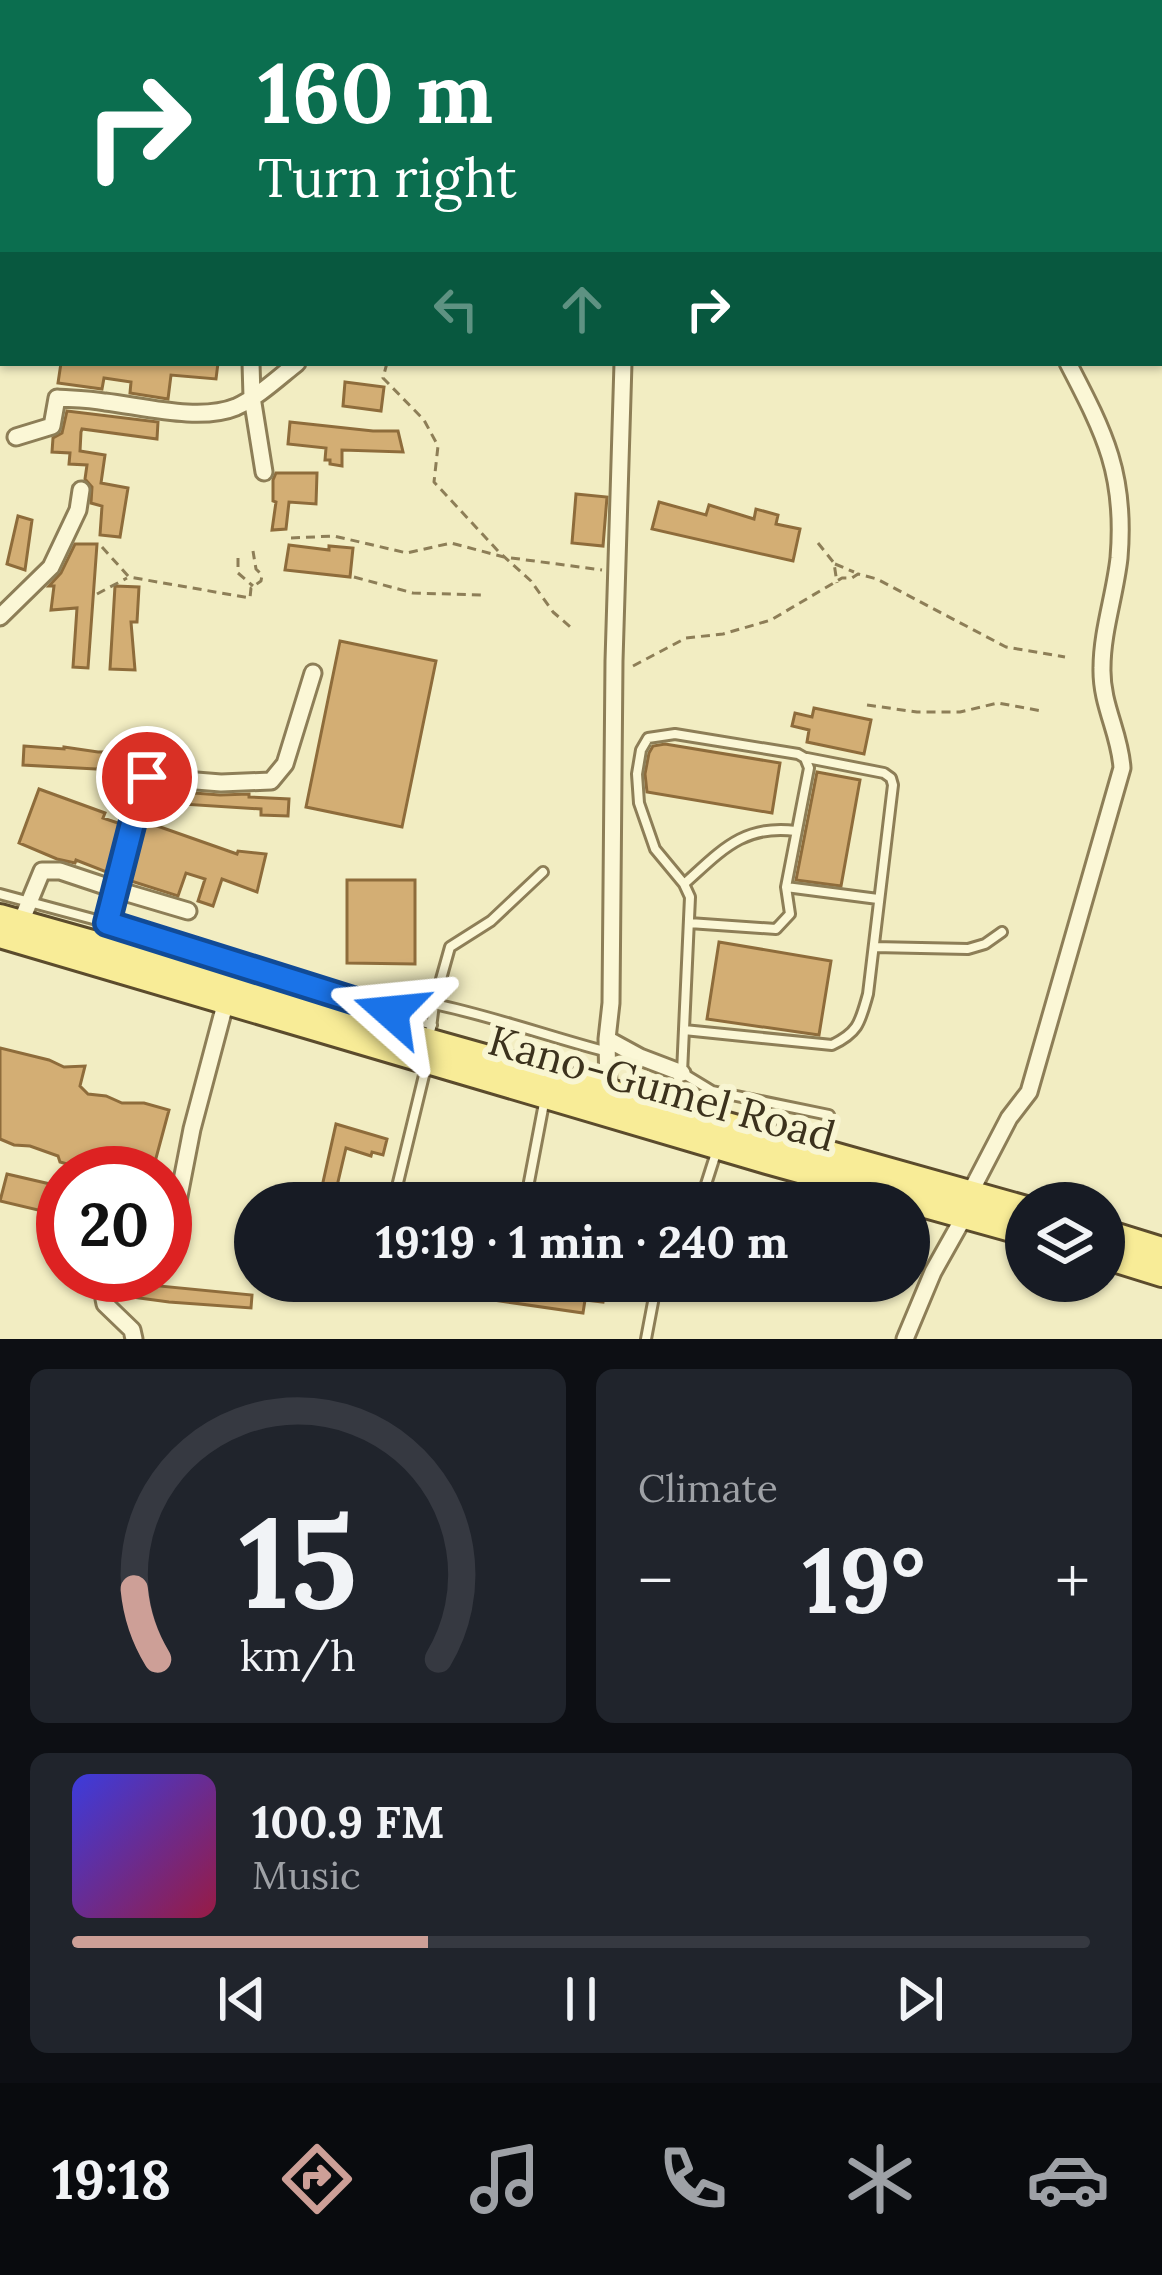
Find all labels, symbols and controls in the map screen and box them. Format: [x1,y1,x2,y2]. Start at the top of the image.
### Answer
text: 160 m [258,38,493,146]
icon: right [60,48,216,204]
text: Turn right [258,143,517,212]
icon: left [423,276,489,342]
icon: ahead [549,276,615,342]
icon: right [675,276,741,342]
pin [96,726,198,828]
icon: arrive [114,744,180,810]
position arrow [328,949,454,1075]
street label: Kano-Gumel Road [482,1013,842,1163]
speed limit sign: 20 [36,1146,192,1302]
map controls [1005,1182,1125,1302]
button: layers [1005,1182,1125,1302]
text: 19:19 · 1 min · 240 m [376,1213,788,1270]
text: Climate [638,1463,778,1513]
text: 15 [239,1482,357,1642]
text: 19° [803,1522,925,1638]
text: − [638,1538,673,1622]
text: + [1055,1538,1090,1622]
text: km/h [240,1628,356,1683]
text: 100.9 FM [252,1793,444,1850]
text: Music [252,1850,361,1900]
icon: previous [209,1966,275,2032]
icon: pause [548,1966,614,2032]
icon: next [887,1966,953,2032]
icon: directions [275,2137,359,2221]
icon: music [463,2137,547,2221]
icon: phone [651,2137,735,2221]
icon: climate [838,2137,922,2221]
icon: car [1026,2137,1110,2221]
text: 19:18 [52,2145,171,2214]

